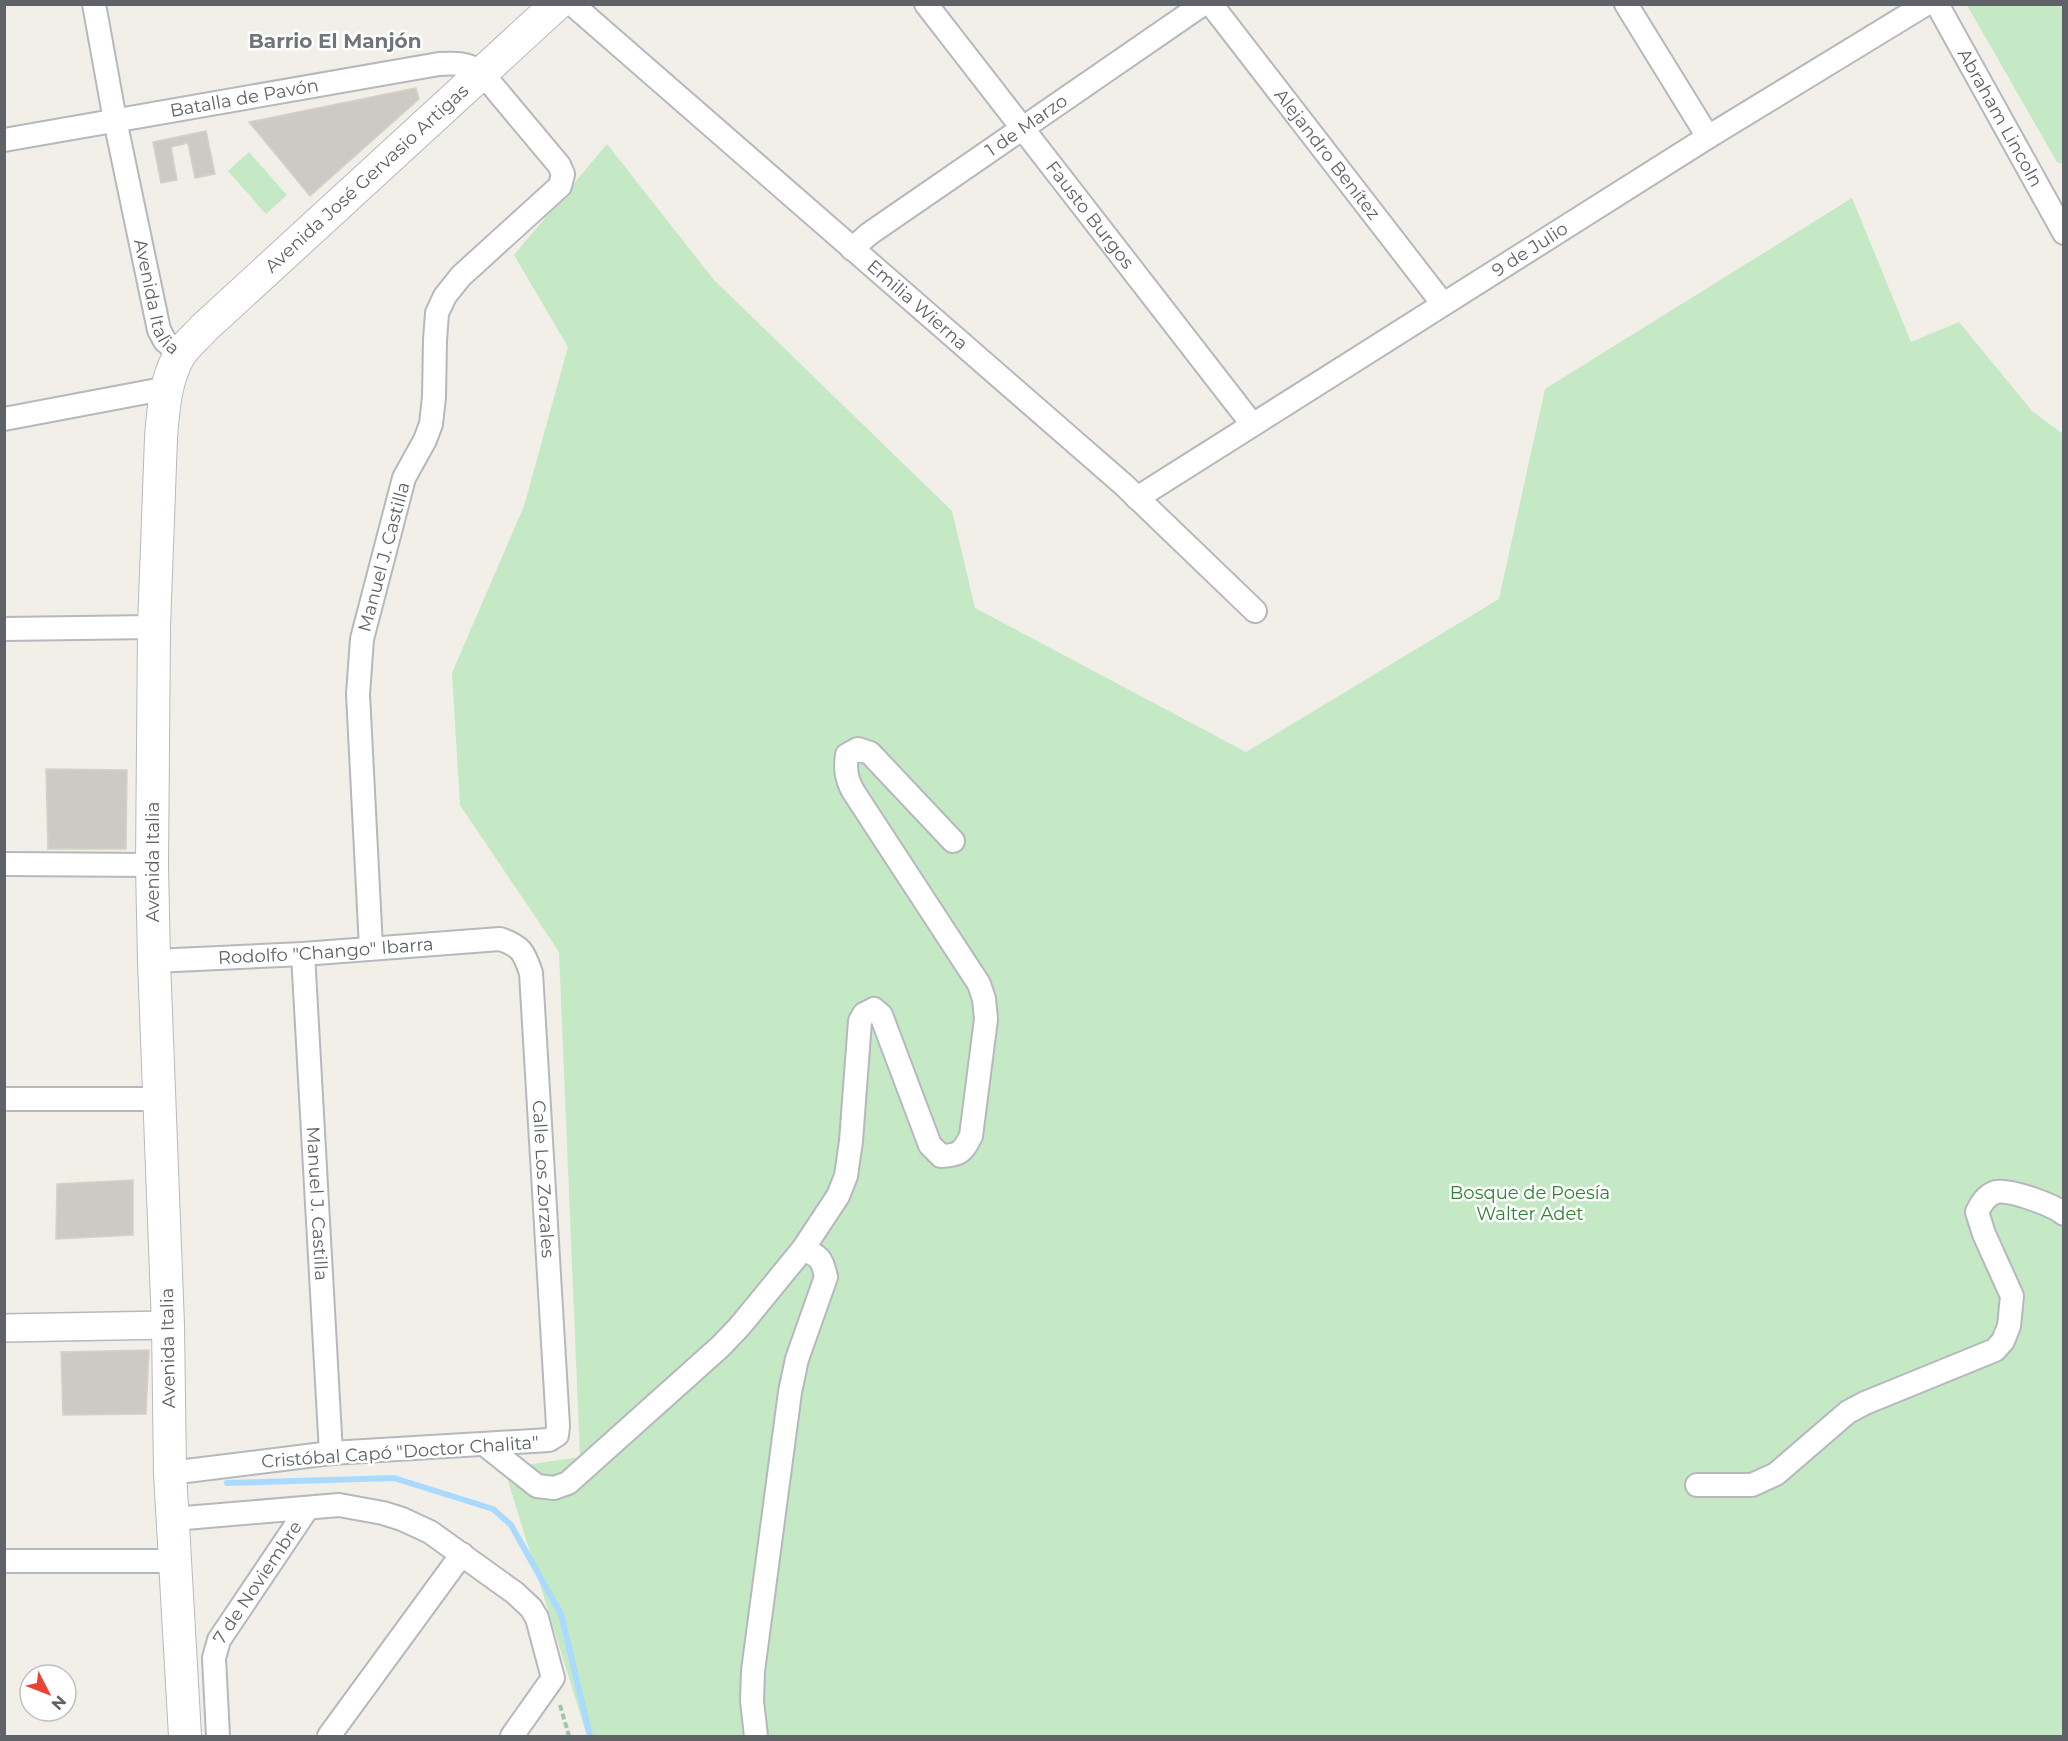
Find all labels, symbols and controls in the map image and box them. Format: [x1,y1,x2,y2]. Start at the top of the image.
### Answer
district label: Barrio El Manjón [249,29,421,53]
street label: Abraham Lincoln [1953,45,2047,191]
street label: Batalla de Pavón [168,74,320,122]
street label: Avenida José Gervasio Artigas [260,80,473,277]
street label: Alejandro Benítez [1270,84,1385,224]
street label: 1 de Marzo [981,90,1072,161]
street label: Fausto Burgos [1041,157,1139,273]
street label: 9 de Julio [1488,217,1572,282]
street label: Avenida Italia [129,237,184,359]
street label: Emilia Wierna [862,255,972,355]
street label: Manuel J. Castilla [353,480,415,634]
street label: Avenida Italia [142,802,164,922]
street label: Rodolfo "Chango" Ibarra [217,933,434,969]
street label: Calle Los Zorzales [528,1100,559,1259]
street label: Manuel J. Castilla [302,1126,332,1281]
park label: Bosque de Poesía Walter Adet [1450,1182,1610,1225]
street label: Avenida Italia [156,1287,180,1409]
street label: Cristóbal Capó "Doctor Chalita" [260,1431,540,1473]
street label: 7 de Noviembre [208,1517,307,1648]
north arrow [18,1663,78,1723]
text: N [47,1692,70,1714]

